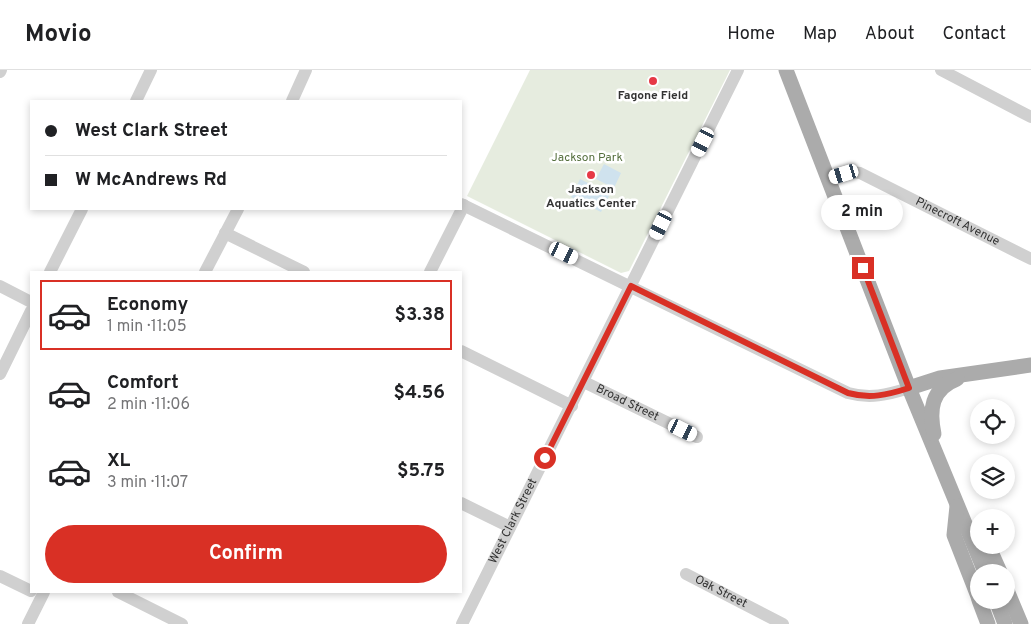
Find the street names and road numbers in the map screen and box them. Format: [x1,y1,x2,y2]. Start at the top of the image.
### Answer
street label: Pinecroft Avenue [912,194,1002,250]
street label: Broad Street [593,381,661,425]
street label: West Clark Street [485,476,541,566]
street label: Oak Street [692,572,750,612]

